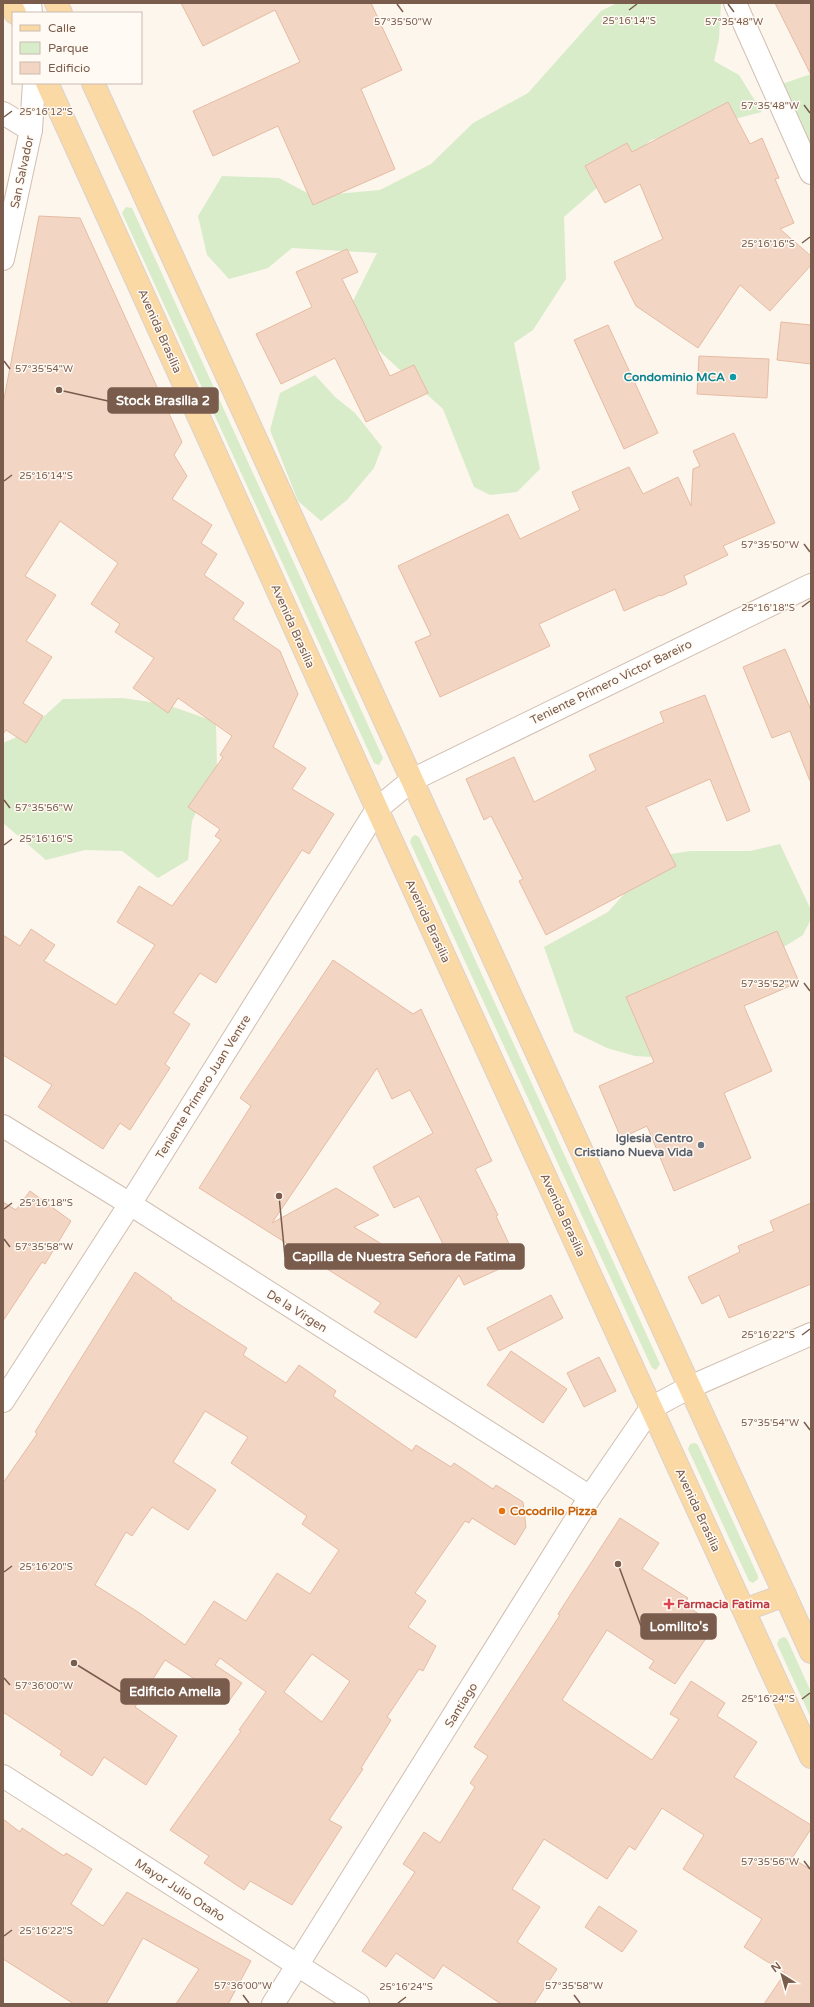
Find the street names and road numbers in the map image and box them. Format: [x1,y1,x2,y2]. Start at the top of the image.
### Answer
street label: San Salvador [7,134,37,210]
street label: Avenida Brasilia [135,287,185,375]
street label: Avenida Brasilia [268,582,318,670]
street label: Teniente Primero Victor Bareiro [528,637,694,727]
street label: Avenida Brasilia [403,877,453,965]
street label: Teniente Primero Juan Ventre [153,1012,253,1162]
street label: Avenida Brasilia [538,1171,588,1259]
street label: De la Virgen [264,1287,330,1335]
street label: Avenida Brasilia [673,1466,723,1554]
street label: Santiago [442,1680,480,1730]
street label: Mayor Julio Otaño [132,1856,228,1924]

